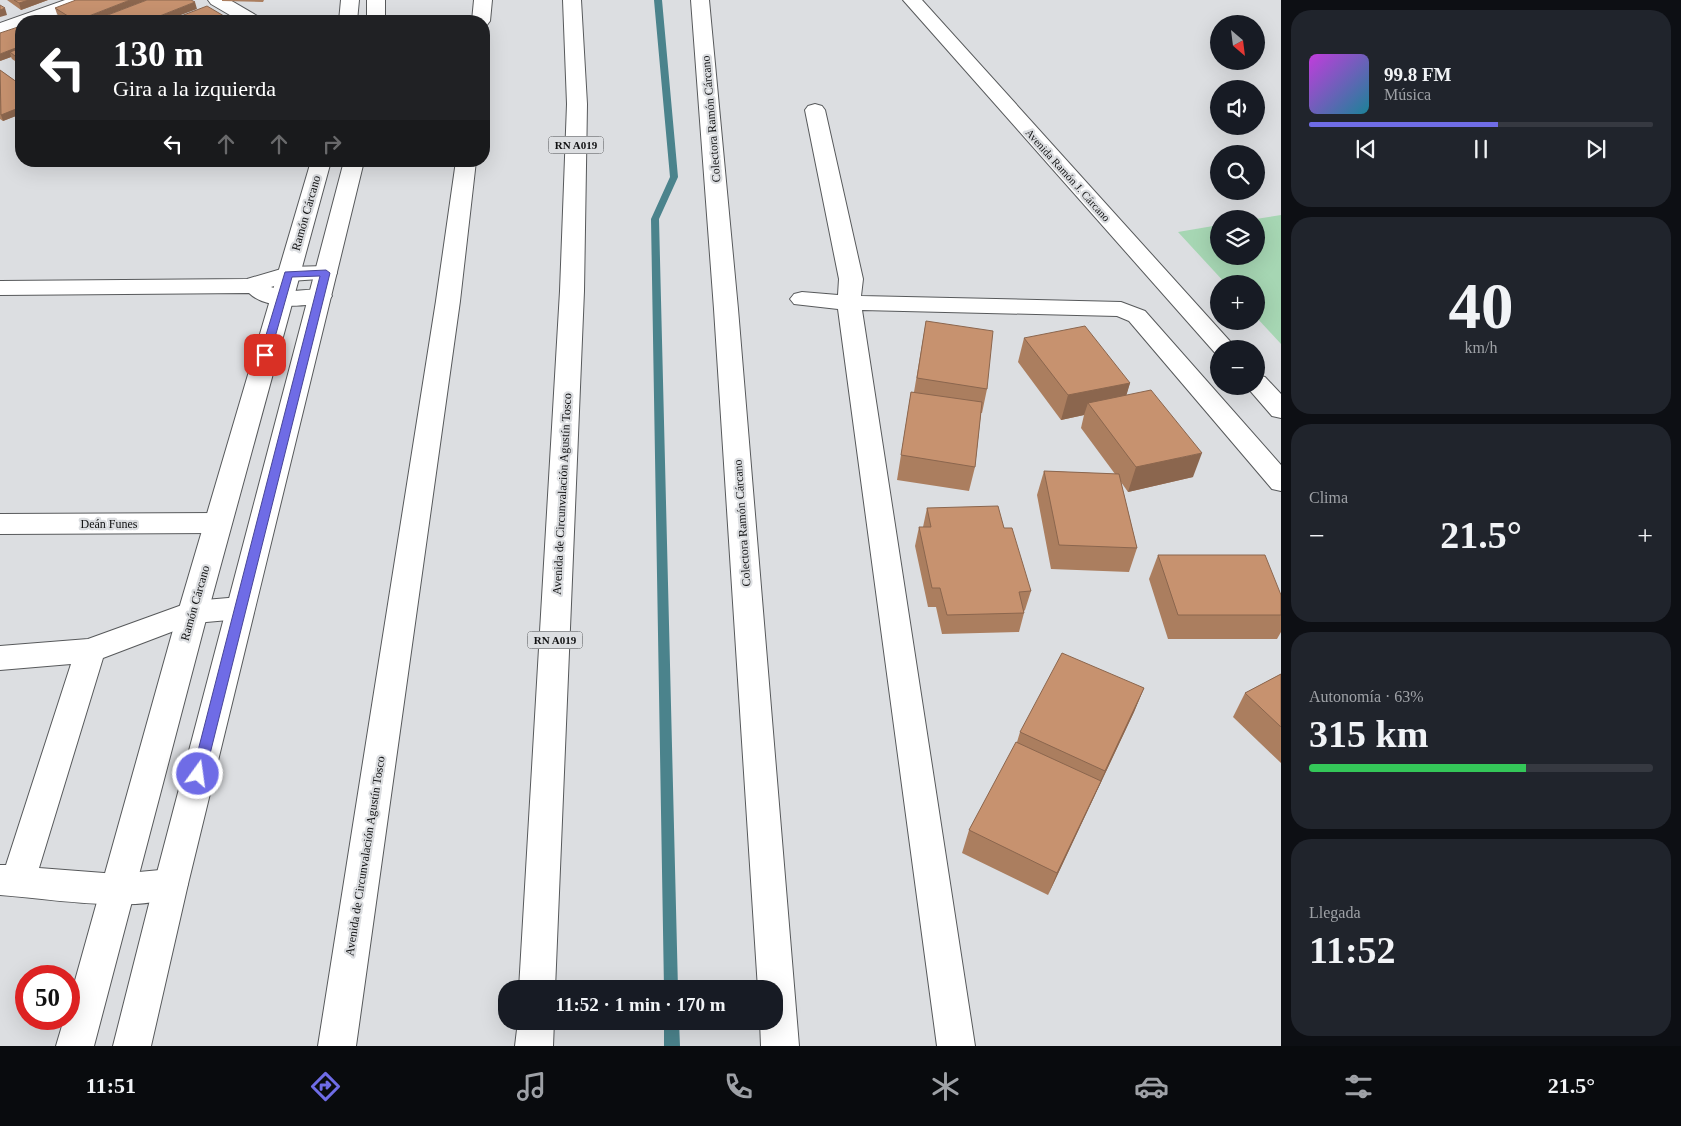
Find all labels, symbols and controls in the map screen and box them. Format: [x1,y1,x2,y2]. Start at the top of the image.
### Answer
north arrow [1210,15,1265,70]
map controls [1210,15,1265,395]
icon: left [30,35,95,100]
text: 130 m [113,35,203,74]
street label: Colectora Ramón Cárcano [698,55,724,183]
text: 99.8 FM [1384,64,1452,85]
text: Gira a la izquierda [113,76,276,101]
button: sound [1210,80,1265,135]
text: Música [1384,86,1431,103]
street label: Avenida Ramón J. Cárcano [1023,126,1113,224]
icon: left [159,130,187,158]
icon: ahead [212,130,240,158]
icon: ahead [265,130,293,158]
icon: right [318,130,346,158]
icon: previous [1352,135,1380,163]
icon: pause [1467,135,1495,163]
icon: next [1582,135,1610,163]
road number: RN A019 [548,136,604,154]
button: search [1210,145,1265,200]
street label: Ramón Cárcano [289,174,323,252]
button: layers [1210,210,1265,265]
text: 40 [1449,270,1514,342]
button: + [1210,275,1265,330]
pin [244,334,286,376]
text: km/h [1465,339,1497,356]
button: − [1210,340,1265,395]
icon: arrive [251,341,279,369]
street label: Avenida de Circunvalación Agustín Tosco [550,393,574,595]
street label: Colectora Ramón Cárcano [731,459,753,587]
text: Clima [1309,489,1348,506]
text: 21.5° [1440,514,1522,556]
street label: Deán Funes [81,517,138,531]
text: − [1309,520,1325,551]
text: + [1637,520,1653,551]
street label: Ramón Cárcano [178,564,212,642]
road number: RN A019 [528,632,582,648]
text: Autonomía · 63% [1309,688,1424,705]
text: 315 km [1309,713,1428,755]
position arrow [171,747,223,799]
street label: Avenida de Circunvalación Agustín Tosco [342,755,388,957]
text: Llegada [1309,904,1361,921]
text: 11:52 [1309,929,1396,971]
speed limit sign: 50 [15,965,80,1030]
text: 11:52 · 1 min · 170 m [556,994,725,1015]
icon: directions [308,1069,343,1104]
icon: music [514,1069,549,1104]
icon: phone [721,1069,756,1104]
icon: climate [928,1069,963,1104]
icon: car [1134,1069,1169,1104]
icon: filters [1341,1069,1376,1104]
text: 11:51 [86,1073,136,1098]
text: 21.5° [1548,1073,1595,1098]

